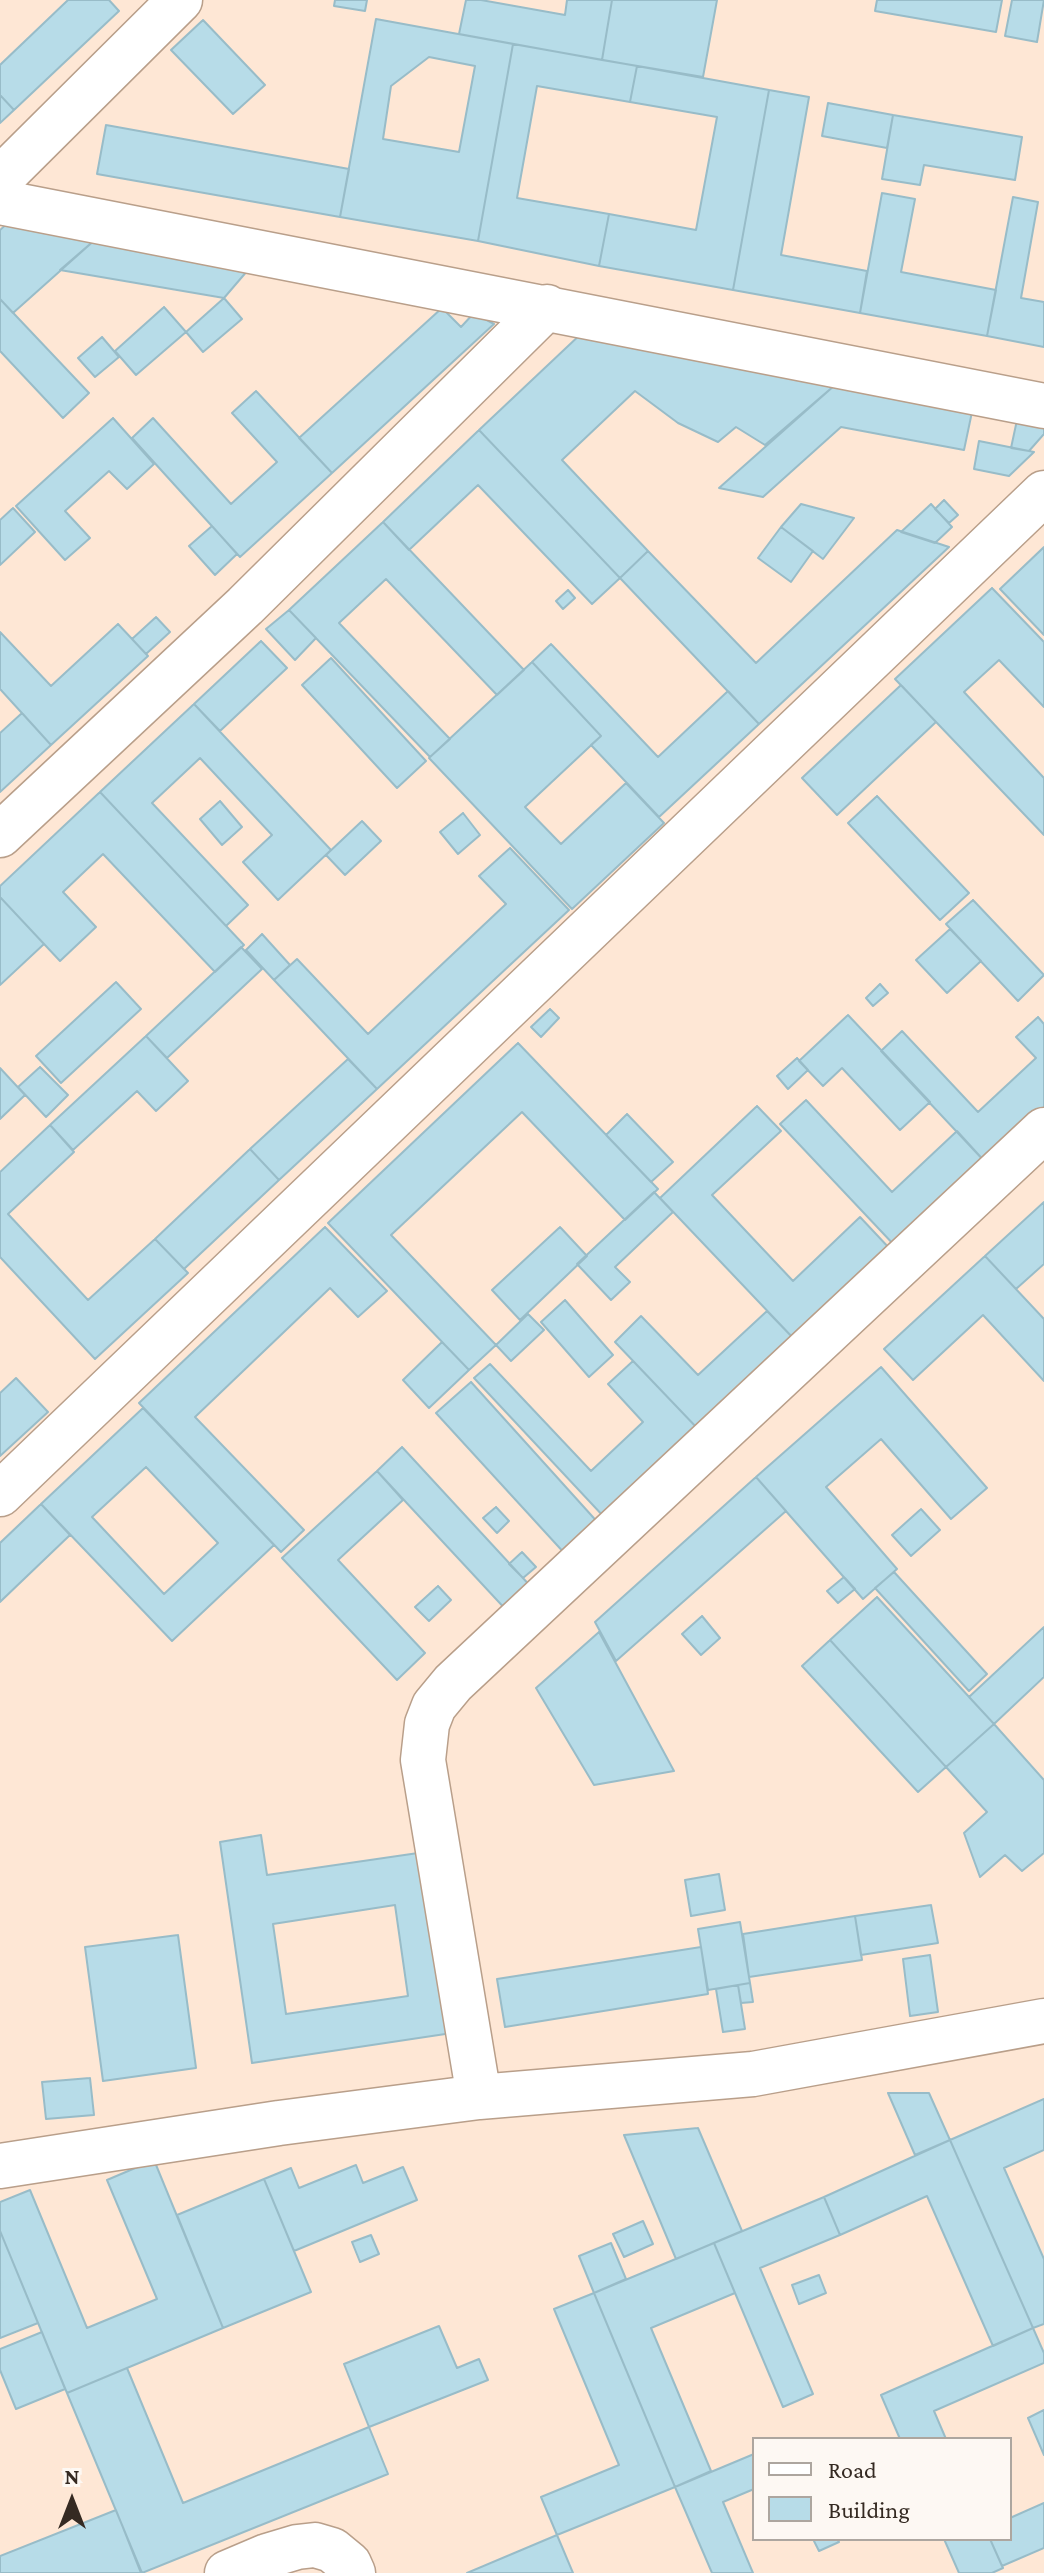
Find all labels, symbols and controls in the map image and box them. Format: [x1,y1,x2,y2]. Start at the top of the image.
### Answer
legend [752,2437,1012,2541]
text: Road [828,2456,877,2483]
north arrow [32,2461,112,2541]
text: N [65,2464,80,2489]
text: Building [828,2496,910,2523]

